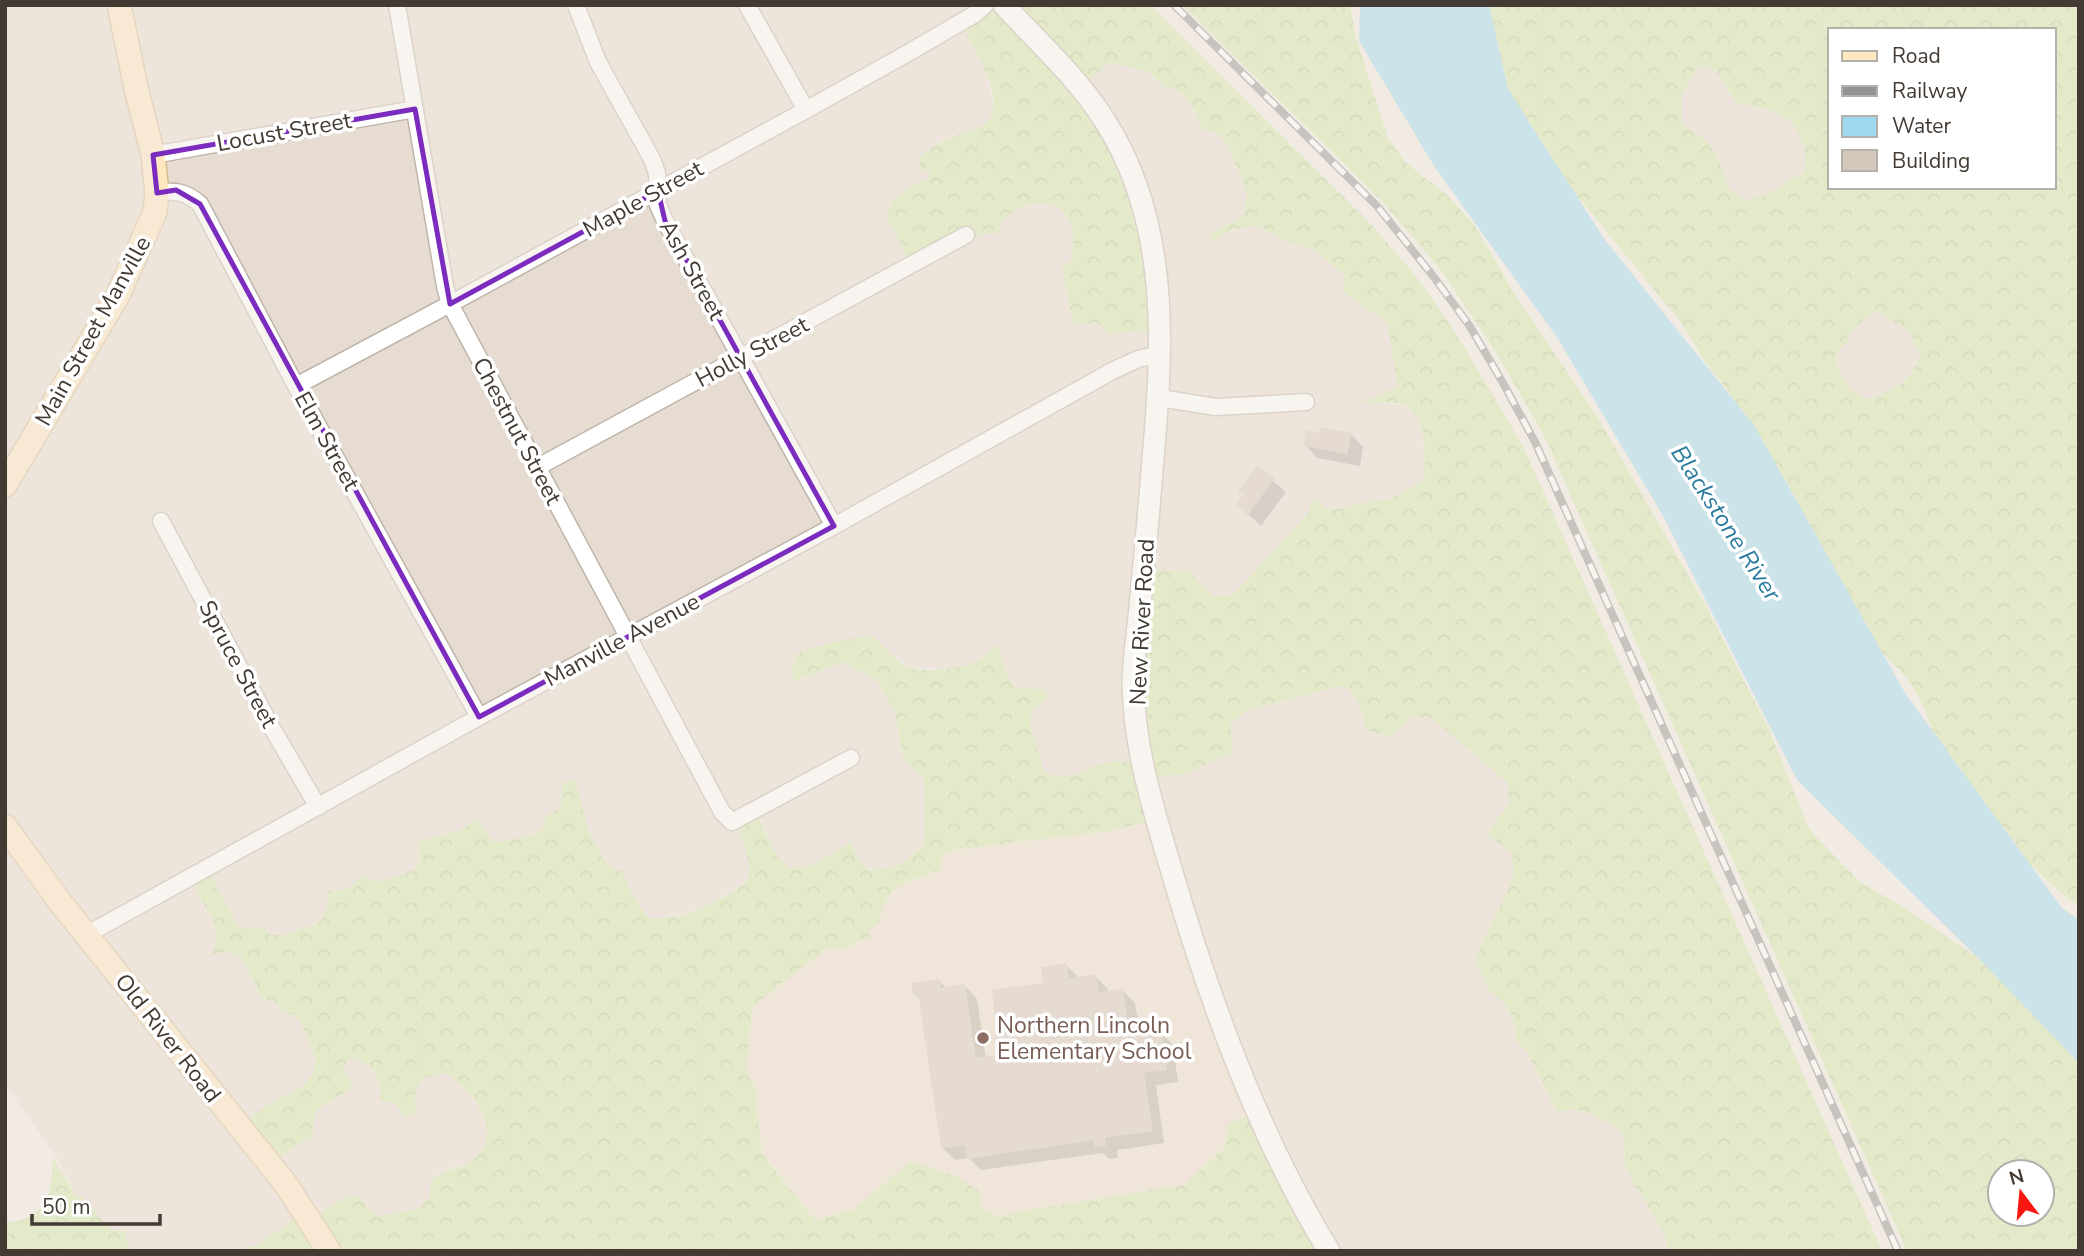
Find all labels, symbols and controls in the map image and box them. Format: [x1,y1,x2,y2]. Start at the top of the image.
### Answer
legend [1828,28,2056,189]
text: Road [1892,42,1941,70]
text: Railway [1892,77,1967,105]
street label: Locust Street [214,105,355,159]
text: Water [1892,112,1951,140]
text: Building [1892,147,1970,175]
street label: Maple Street [577,153,709,245]
street label: Ash Street [652,215,733,326]
street label: Main Street Manville [28,231,158,431]
street label: Holly Street [690,309,815,395]
street label: Chestnut Street [465,352,569,511]
street label: Elm Street [287,386,367,497]
water label: Blackstone River [1664,439,1789,608]
street label: New River Road [1122,538,1162,706]
street label: Manville Avenue [539,586,705,694]
street label: Spruce Street [191,595,285,734]
street label: Old River Road [108,967,228,1109]
place label: Northern Lincoln Elementary School [997,1010,1192,1067]
marker: Northern Lincoln Elementary School [975,1030,991,1046]
north arrow [1986,1158,2056,1228]
text: N [2006,1163,2027,1192]
scale bar [32,1182,159,1226]
text: 50 m [42,1193,91,1221]

